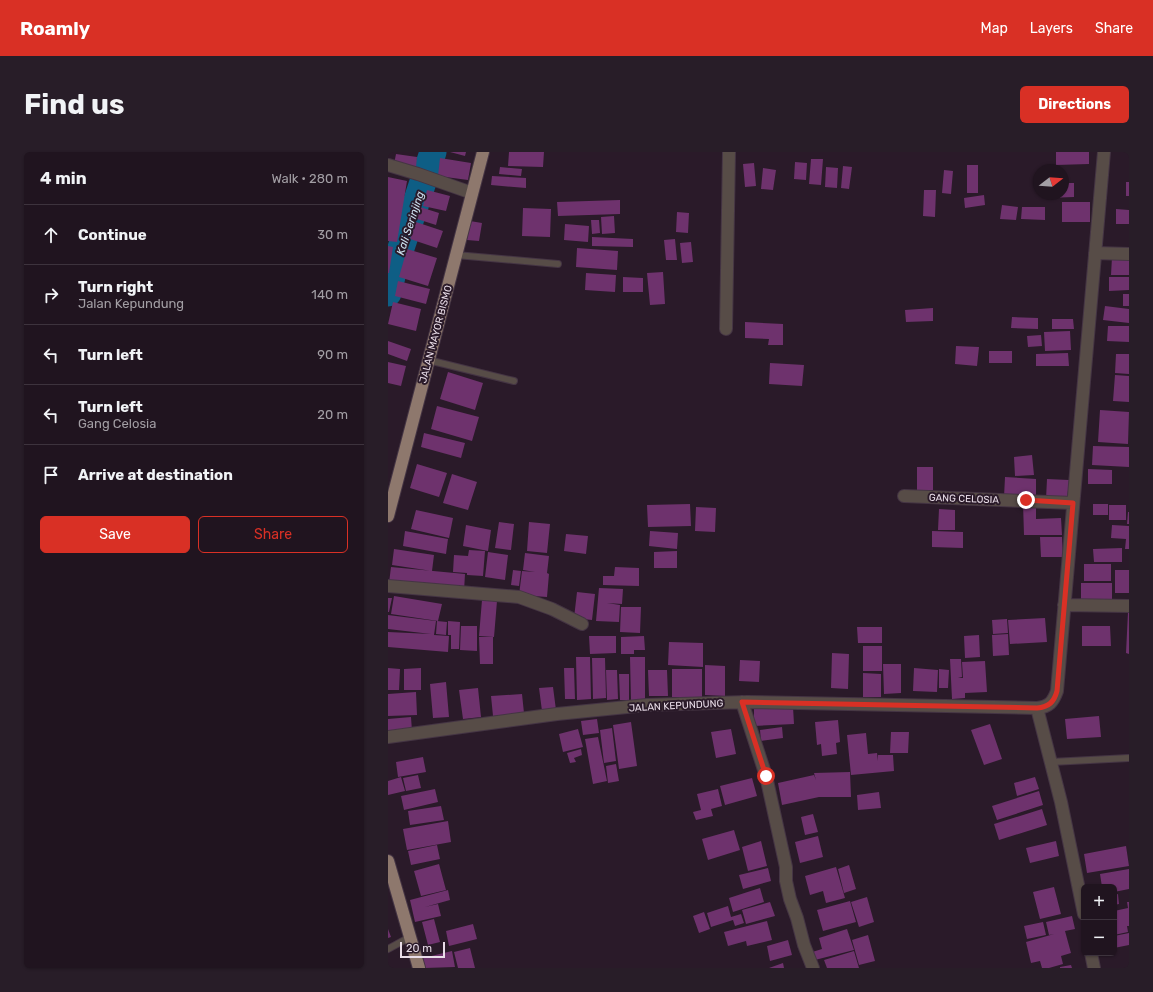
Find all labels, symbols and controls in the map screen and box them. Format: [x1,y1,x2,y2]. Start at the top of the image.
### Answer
text: Roamly [20,17,90,40]
text: Map [981,20,1008,37]
text: Layers [1030,20,1073,37]
text: Share [1095,20,1133,37]
button: Directions [1020,86,1129,123]
text: Find us [24,88,124,121]
north arrow [1033,164,1069,200]
text: 4 min [40,168,87,188]
text: Walk · 280 m [271,171,348,186]
water label: Kali Serinjing [394,189,427,257]
icon: ahead [40,224,62,246]
text: Continue [78,226,147,244]
text: 30 m [317,227,348,242]
text: Turn right [78,278,153,296]
icon: right [40,284,62,306]
street label: JALAN MAYOR BISMO [417,284,455,385]
text: 140 m [311,287,348,302]
text: Jalan Kepundung [78,296,184,311]
icon: left [40,344,62,366]
text: Turn left [78,346,143,364]
text: 90 m [317,347,348,362]
text: Turn left [78,398,143,416]
icon: left [40,404,62,426]
text: 20 m [317,407,348,422]
text: Gang Celosia [78,416,156,431]
icon: arrive [40,464,62,486]
text: Arrive at destination [78,466,233,484]
route end [1017,491,1035,509]
street label: GANG CELOSIA [929,492,1000,506]
button: Save [40,516,190,553]
button: Share [198,516,348,553]
street label: JALAN KEPUNDUNG [628,698,724,714]
route start [757,767,775,785]
map controls [1081,884,1117,956]
button: + [1081,884,1117,920]
button: − [1081,920,1117,956]
scale bar [400,940,445,959]
text: 20 m [406,942,432,955]

